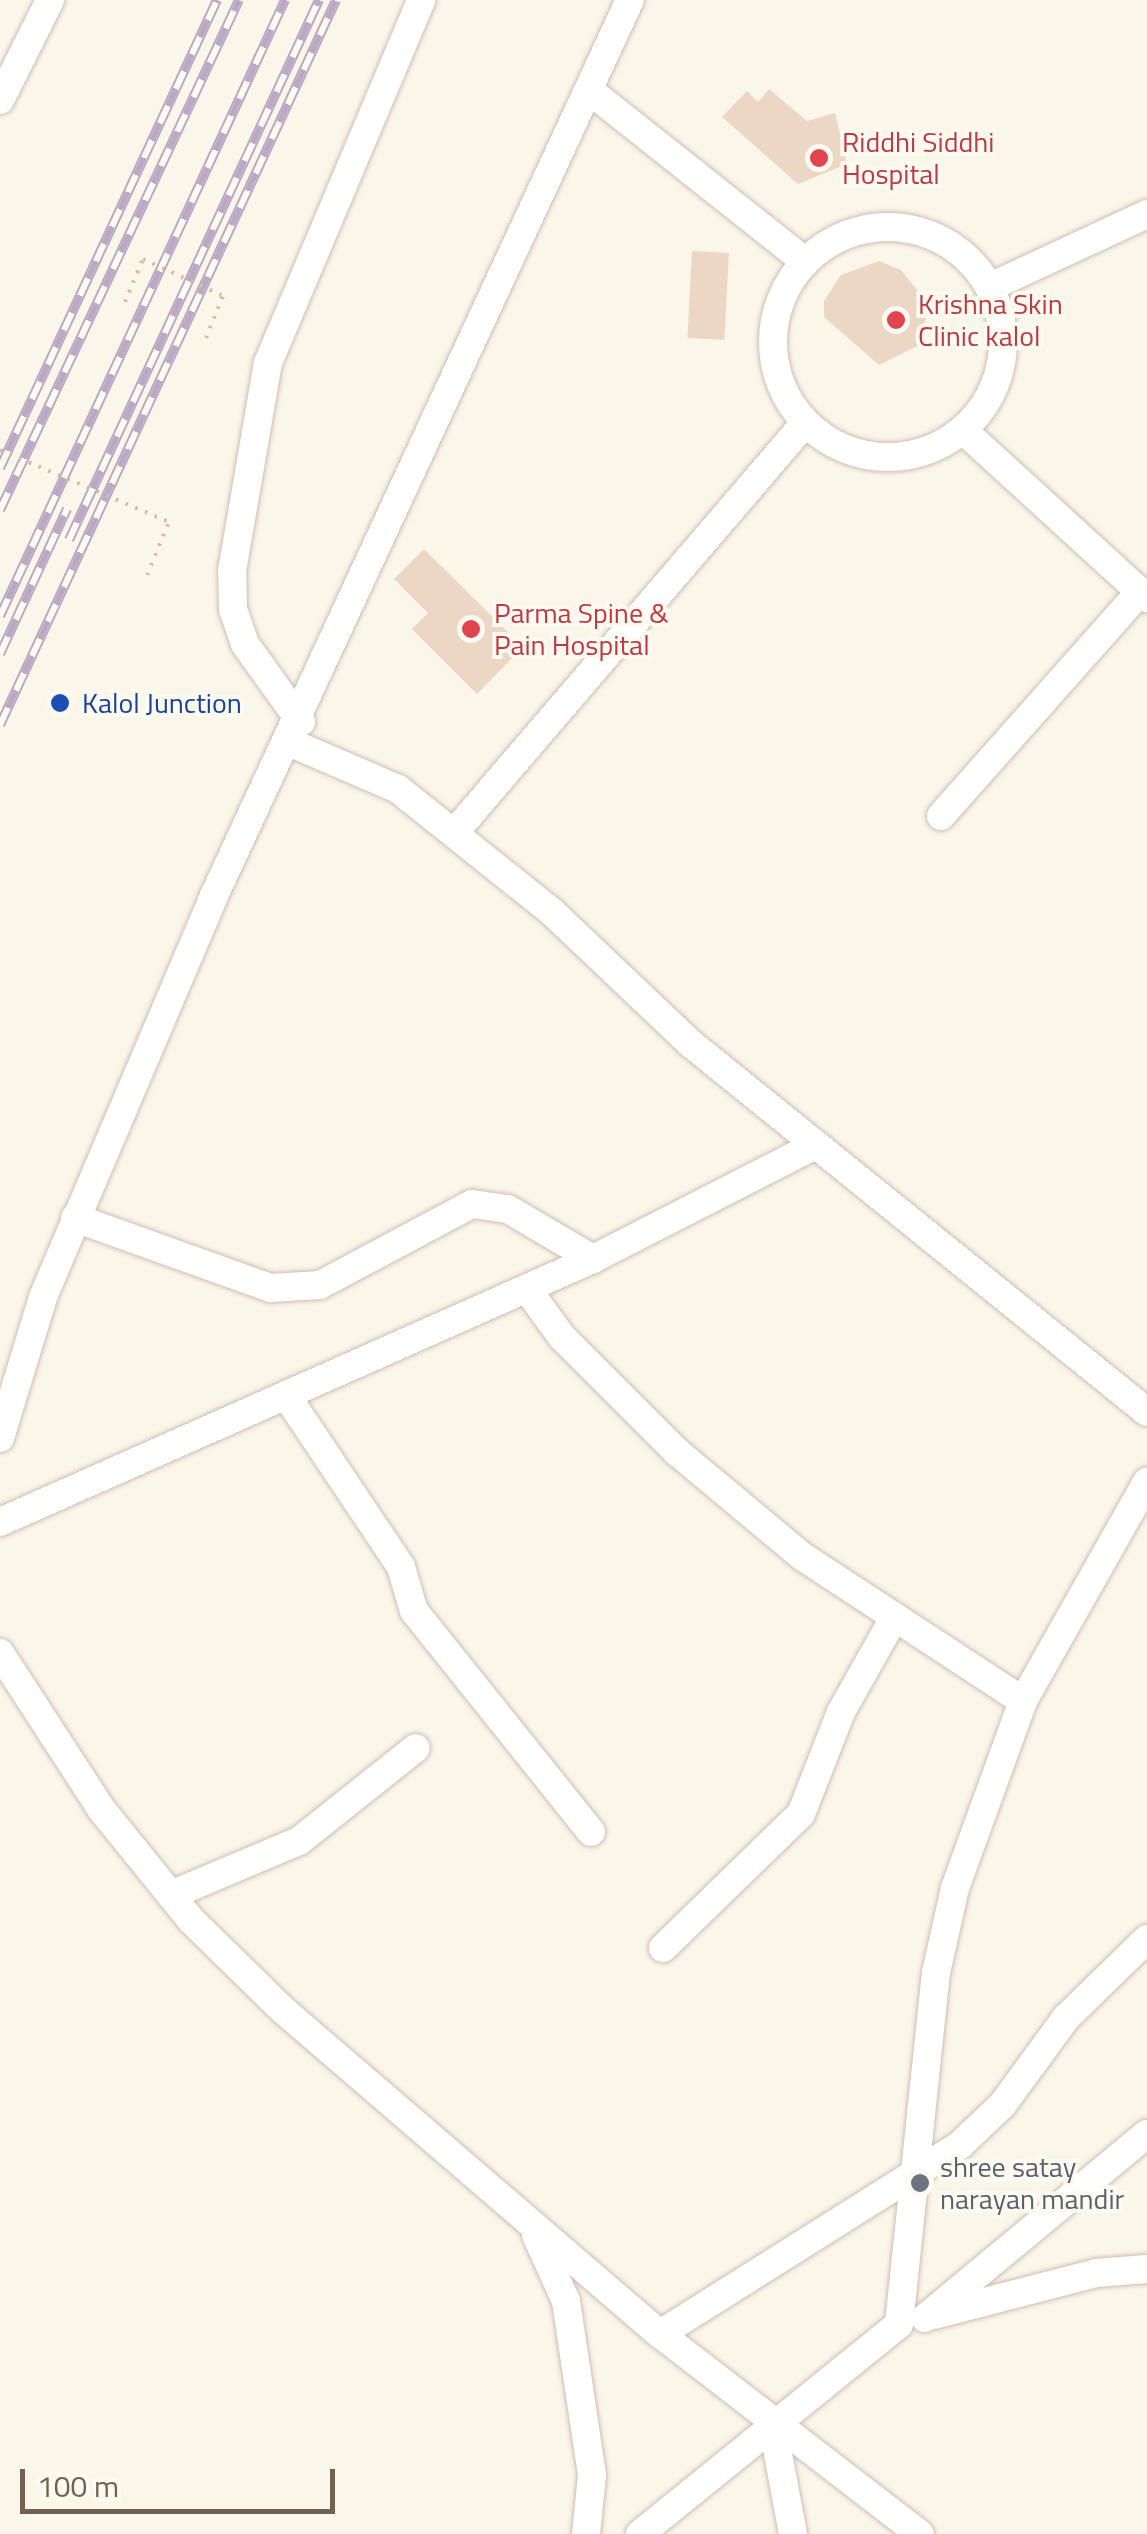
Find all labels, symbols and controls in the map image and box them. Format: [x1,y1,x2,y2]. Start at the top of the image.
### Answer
place label: Riddhi Siddhi Hospital [842,125,994,191]
marker: Riddhi Siddhi Hospital [806,145,832,171]
place label: Krishna Skin Clinic kalol [918,287,1063,353]
marker: Krishna Skin Clinic kalol [883,307,909,333]
place label: Parma Spine & Pain Hospital [494,596,668,662]
marker: Parma Spine & Pain Hospital [458,616,484,642]
place label: Kalol Junction [82,686,242,720]
marker: Kalol Junction [47,690,73,716]
place label: shree satay narayan mandir [940,2150,1124,2216]
marker: shree satay narayan mandir [909,2172,931,2194]
scale bar [25,2449,340,2511]
text: 100 m [37,2463,119,2509]

